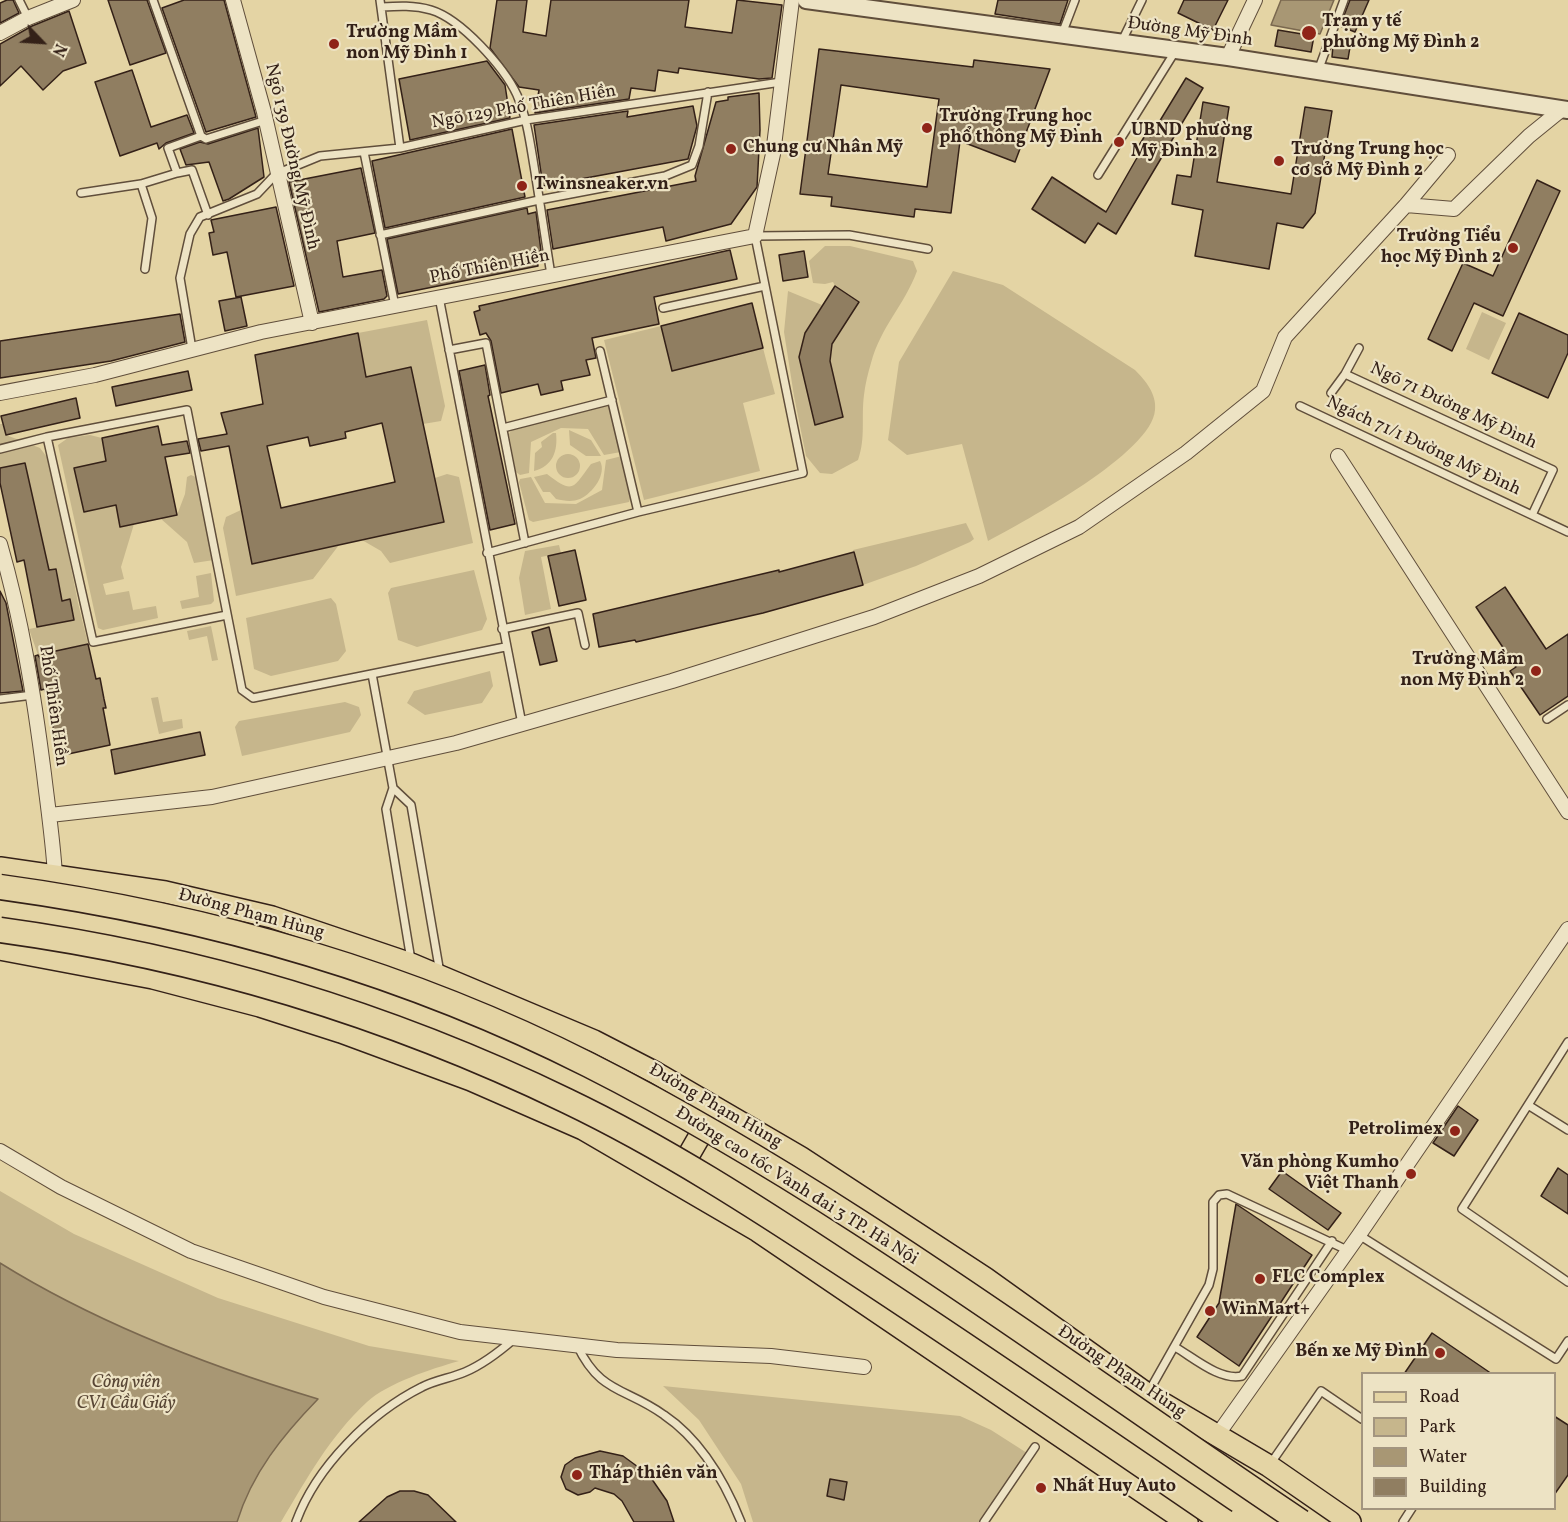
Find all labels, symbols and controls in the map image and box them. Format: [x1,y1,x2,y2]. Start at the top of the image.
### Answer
north arrow [12,12,72,72]
place label: Trạm y tế phường Mỹ Đình 2 [1322,12,1479,54]
street label: Đường Mỹ Đình [1126,13,1254,53]
place label: Trường Mầm non Mỹ Đình 1 [346,23,468,66]
marker: Trạm y tế phường Mỹ Đình 2 [1300,24,1318,42]
marker: Trường Mầm non Mỹ Đình 1 [327,37,341,51]
text: N [46,40,71,60]
street label: Ngõ 139 Đường Mỹ Đình [259,61,323,253]
street label: Ngõ 129 Phố Thiên Hiền [430,81,618,135]
place label: Trường Trung học phổ thông Mỹ Đình [939,107,1103,150]
marker: Trường Trung học phổ thông Mỹ Đình [920,121,934,135]
place label: UBND phường Mỹ Đình 2 [1131,121,1253,164]
marker: UBND phường Mỹ Đình 2 [1112,135,1126,149]
place label: Chung cư Nhân Mỹ [743,138,903,160]
place label: Trường Trung học cơ sở Mỹ Đình 2 [1291,140,1444,182]
marker: Chung cư Nhân Mỹ [724,142,738,156]
marker: Trường Trung học cơ sở Mỹ Đình 2 [1272,154,1286,168]
place label: Twinsneaker.vn [534,175,669,197]
marker: Twinsneaker.vn [515,179,529,193]
place label: Trường Tiểu học Mỹ Đình 2 [1381,227,1501,270]
marker: Trường Tiểu học Mỹ Đình 2 [1506,241,1520,255]
street label: Phố Thiên Hiền [428,246,552,290]
street label: Ngõ 71 Đường Mỹ Đình [1366,359,1540,455]
street label: Ngách 71/1 Đường Mỹ Đình [1322,392,1524,502]
street label: Phố Thiên Hiền [33,644,71,768]
place label: Trường Mầm non Mỹ Đình 2 [1400,650,1524,692]
marker: Trường Mầm non Mỹ Đình 2 [1529,664,1543,678]
street label: Đường Phạm Hùng [175,885,327,945]
street label: Đường Phạm Hùng [644,1060,786,1154]
street label: Đường cao tốc Vành đai 3 TP. Hà Nội [671,1103,921,1271]
place label: Petrolimex [1348,1120,1443,1142]
marker: Petrolimex [1448,1124,1462,1138]
place label: Văn phòng Kumho Việt Thanh [1241,1153,1399,1196]
marker: Văn phòng Kumho Việt Thanh [1404,1167,1418,1181]
place label: FLC Complex [1272,1268,1385,1290]
marker: FLC Complex [1253,1272,1267,1286]
place label: WinMart+ [1222,1300,1310,1322]
marker: WinMart+ [1203,1304,1217,1318]
street label: Đường Phạm Hùng [1053,1322,1189,1424]
place label: Bến xe Mỹ Đình [1295,1342,1428,1364]
marker: Bến xe Mỹ Đình [1433,1346,1447,1360]
legend [1361,1372,1556,1510]
park label: Công viên CV1 Cầu Giấy [76,1373,176,1416]
text: Road [1419,1385,1460,1410]
text: Park [1419,1415,1456,1440]
text: Water [1419,1445,1467,1470]
place label: Tháp thiên văn [589,1464,718,1486]
marker: Tháp thiên văn [570,1468,584,1482]
text: Building [1419,1475,1487,1500]
place label: Nhất Huy Auto [1053,1477,1176,1499]
marker: Nhất Huy Auto [1034,1481,1048,1495]

